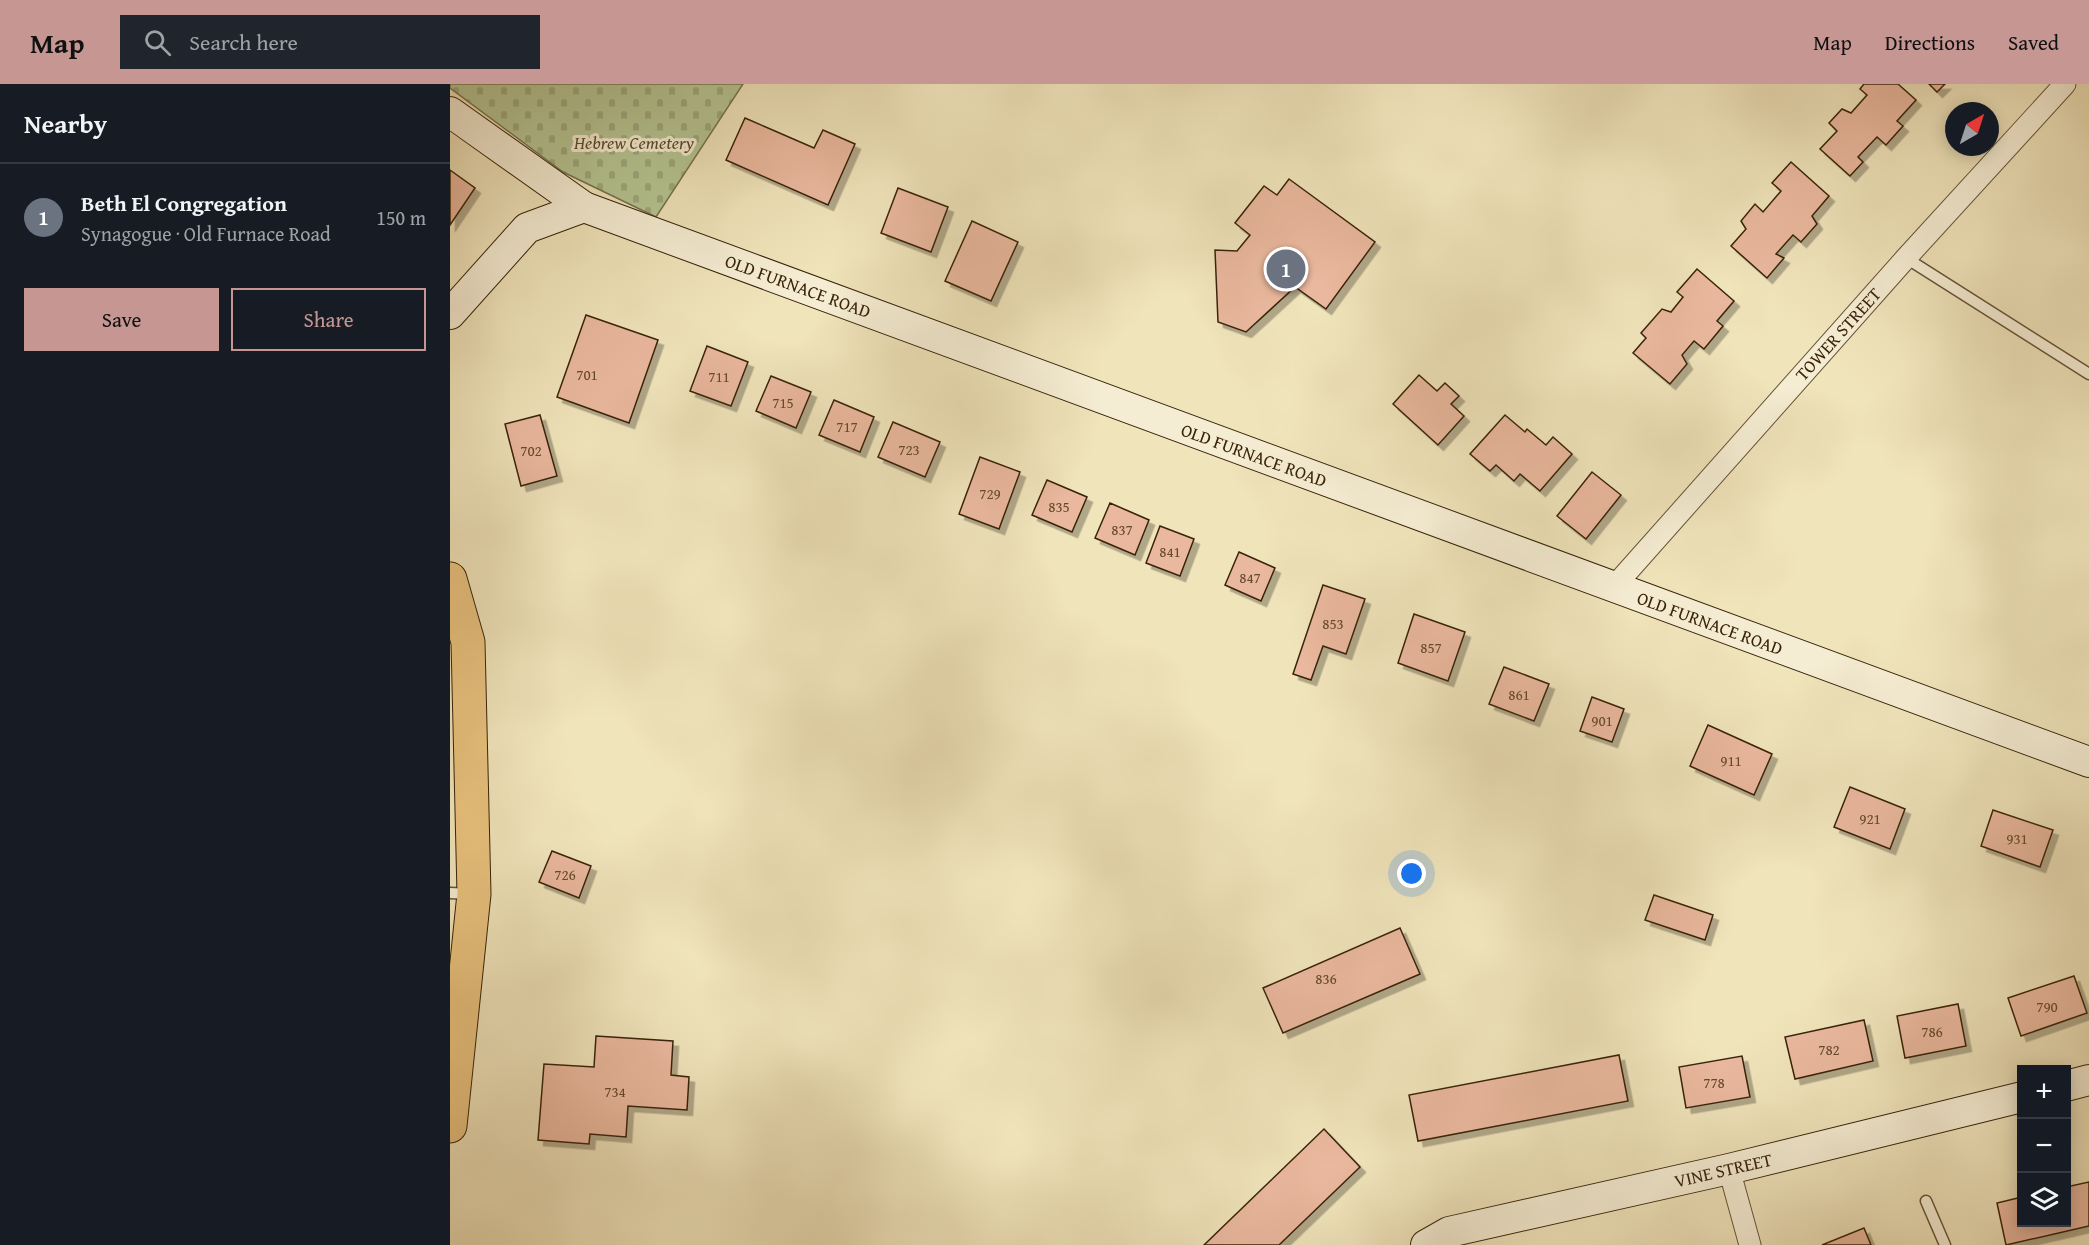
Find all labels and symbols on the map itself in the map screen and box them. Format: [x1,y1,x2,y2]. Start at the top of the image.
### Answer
north arrow [1945,102,1999,156]
park label: Hebrew Cemetery [573,129,695,156]
pin: 1 [1266,246,1306,291]
street label: OLD FURNACE ROAD [721,247,875,325]
street label: TOWER STREET [1789,281,1887,387]
house number: 701 [576,364,598,385]
house number: 711 [708,366,730,387]
house number: 715 [772,392,794,413]
house number: 717 [836,416,858,437]
street label: OLD FURNACE ROAD [1177,416,1331,494]
house number: 723 [898,439,920,460]
house number: 702 [520,440,542,461]
house number: 729 [979,483,1001,504]
house number: 835 [1048,496,1070,517]
house number: 837 [1111,519,1133,540]
house number: 841 [1159,541,1181,562]
house number: 847 [1239,567,1261,588]
street label: OLD FURNACE ROAD [1633,584,1787,662]
house number: 853 [1322,613,1344,634]
house number: 857 [1420,637,1442,658]
house number: 861 [1508,684,1530,705]
house number: 901 [1591,710,1613,731]
house number: 911 [1720,750,1742,771]
house number: 921 [1859,808,1881,829]
house number: 931 [2006,828,2028,849]
your location [1397,859,1426,888]
house number: 726 [554,864,576,885]
house number: 836 [1315,968,1337,989]
house number: 790 [2036,996,2058,1017]
house number: 786 [1921,1021,1943,1042]
house number: 782 [1818,1039,1840,1060]
house number: 778 [1703,1072,1725,1093]
house number: 734 [604,1081,626,1102]
street label: VINE STREET [1671,1146,1775,1194]

